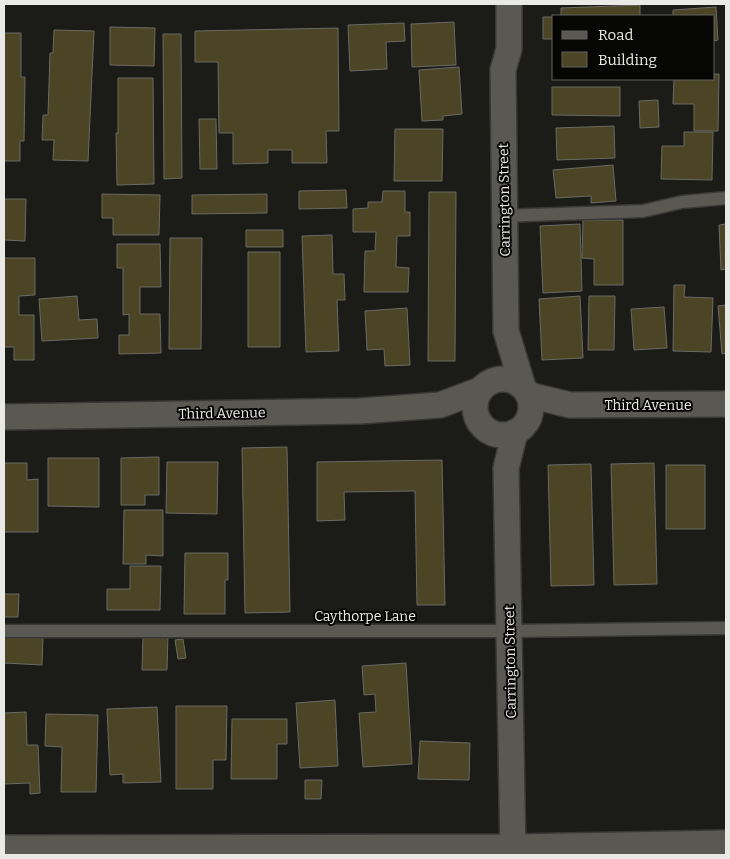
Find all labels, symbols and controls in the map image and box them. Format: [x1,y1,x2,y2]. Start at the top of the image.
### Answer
legend [552,15,715,80]
text: Road [598,26,633,44]
text: Building [598,51,657,69]
street label: Carrington Street [495,143,514,257]
street label: Third Avenue [604,397,692,414]
street label: Third Avenue [178,404,266,423]
street label: Carrington Street [501,605,520,719]
street label: Caythorpe Lane [314,608,416,625]

